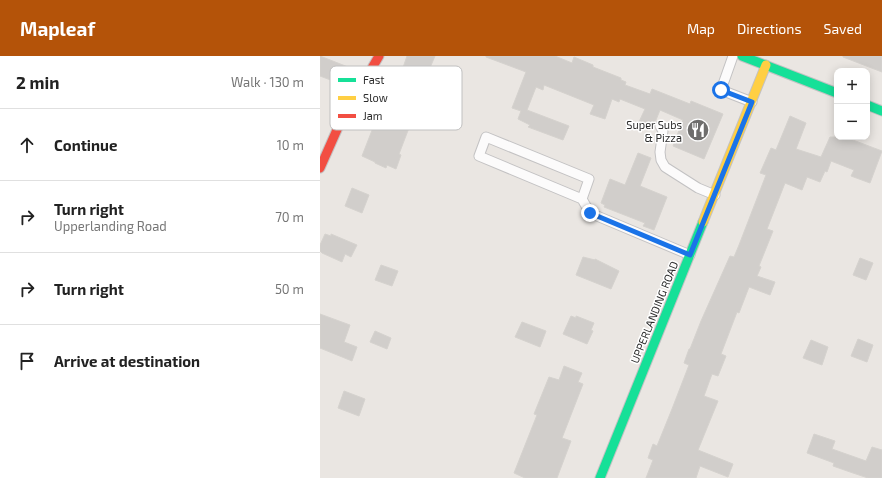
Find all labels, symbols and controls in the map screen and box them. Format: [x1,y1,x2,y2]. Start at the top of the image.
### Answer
text: Mapleaf [20,17,95,40]
text: Map [687,20,715,37]
text: Directions [737,20,802,37]
text: Saved [824,20,862,37]
legend [330,66,462,130]
map controls [834,68,870,140]
button: + [834,68,870,104]
text: 2 min [16,72,59,92]
text: Fast [363,73,385,86]
text: Walk · 130 m [231,74,304,90]
route start [712,81,730,99]
text: Slow [363,91,388,104]
button: − [834,104,870,140]
text: Jam [363,109,382,122]
restaurant icon: Super Subs & Pizza [685,117,711,143]
place label: Super Subs & Pizza [626,118,682,144]
icon: ahead [16,134,38,156]
text: Continue [54,136,117,154]
text: 10 m [277,137,304,153]
text: Turn right [54,200,124,218]
route end [581,204,599,222]
icon: right [16,206,38,228]
text: 70 m [275,209,304,225]
text: Upperlanding Road [54,218,167,234]
street label: UPPERLANDING ROAD [628,259,680,365]
icon: right [16,278,38,300]
text: Turn right [54,280,124,298]
text: 50 m [275,281,304,297]
icon: arrive [16,350,38,372]
text: Arrive at destination [54,352,200,370]

